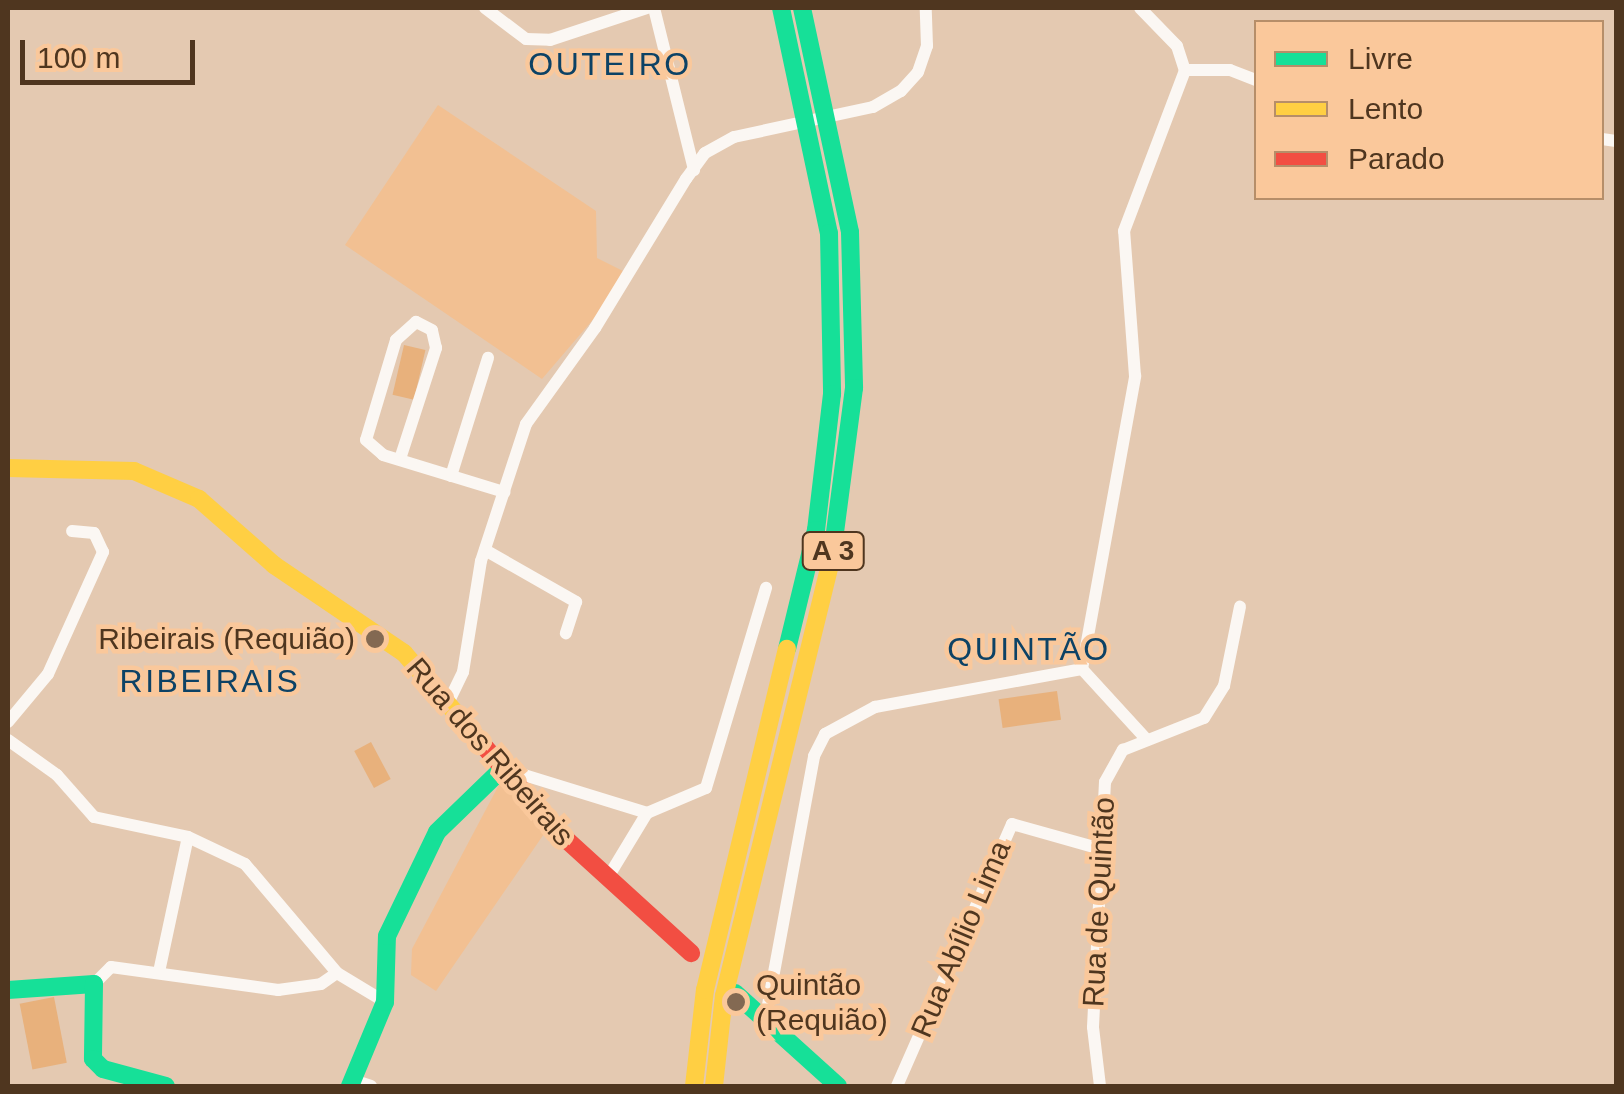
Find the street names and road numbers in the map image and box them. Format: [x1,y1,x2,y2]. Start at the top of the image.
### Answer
road number: A 3 [800,528,866,574]
street label: Rua dos Ribeirais [399,651,581,853]
street label: Rua de Quintão [1076,796,1122,1008]
street label: Rua Abílio Lima [903,834,1019,1044]

